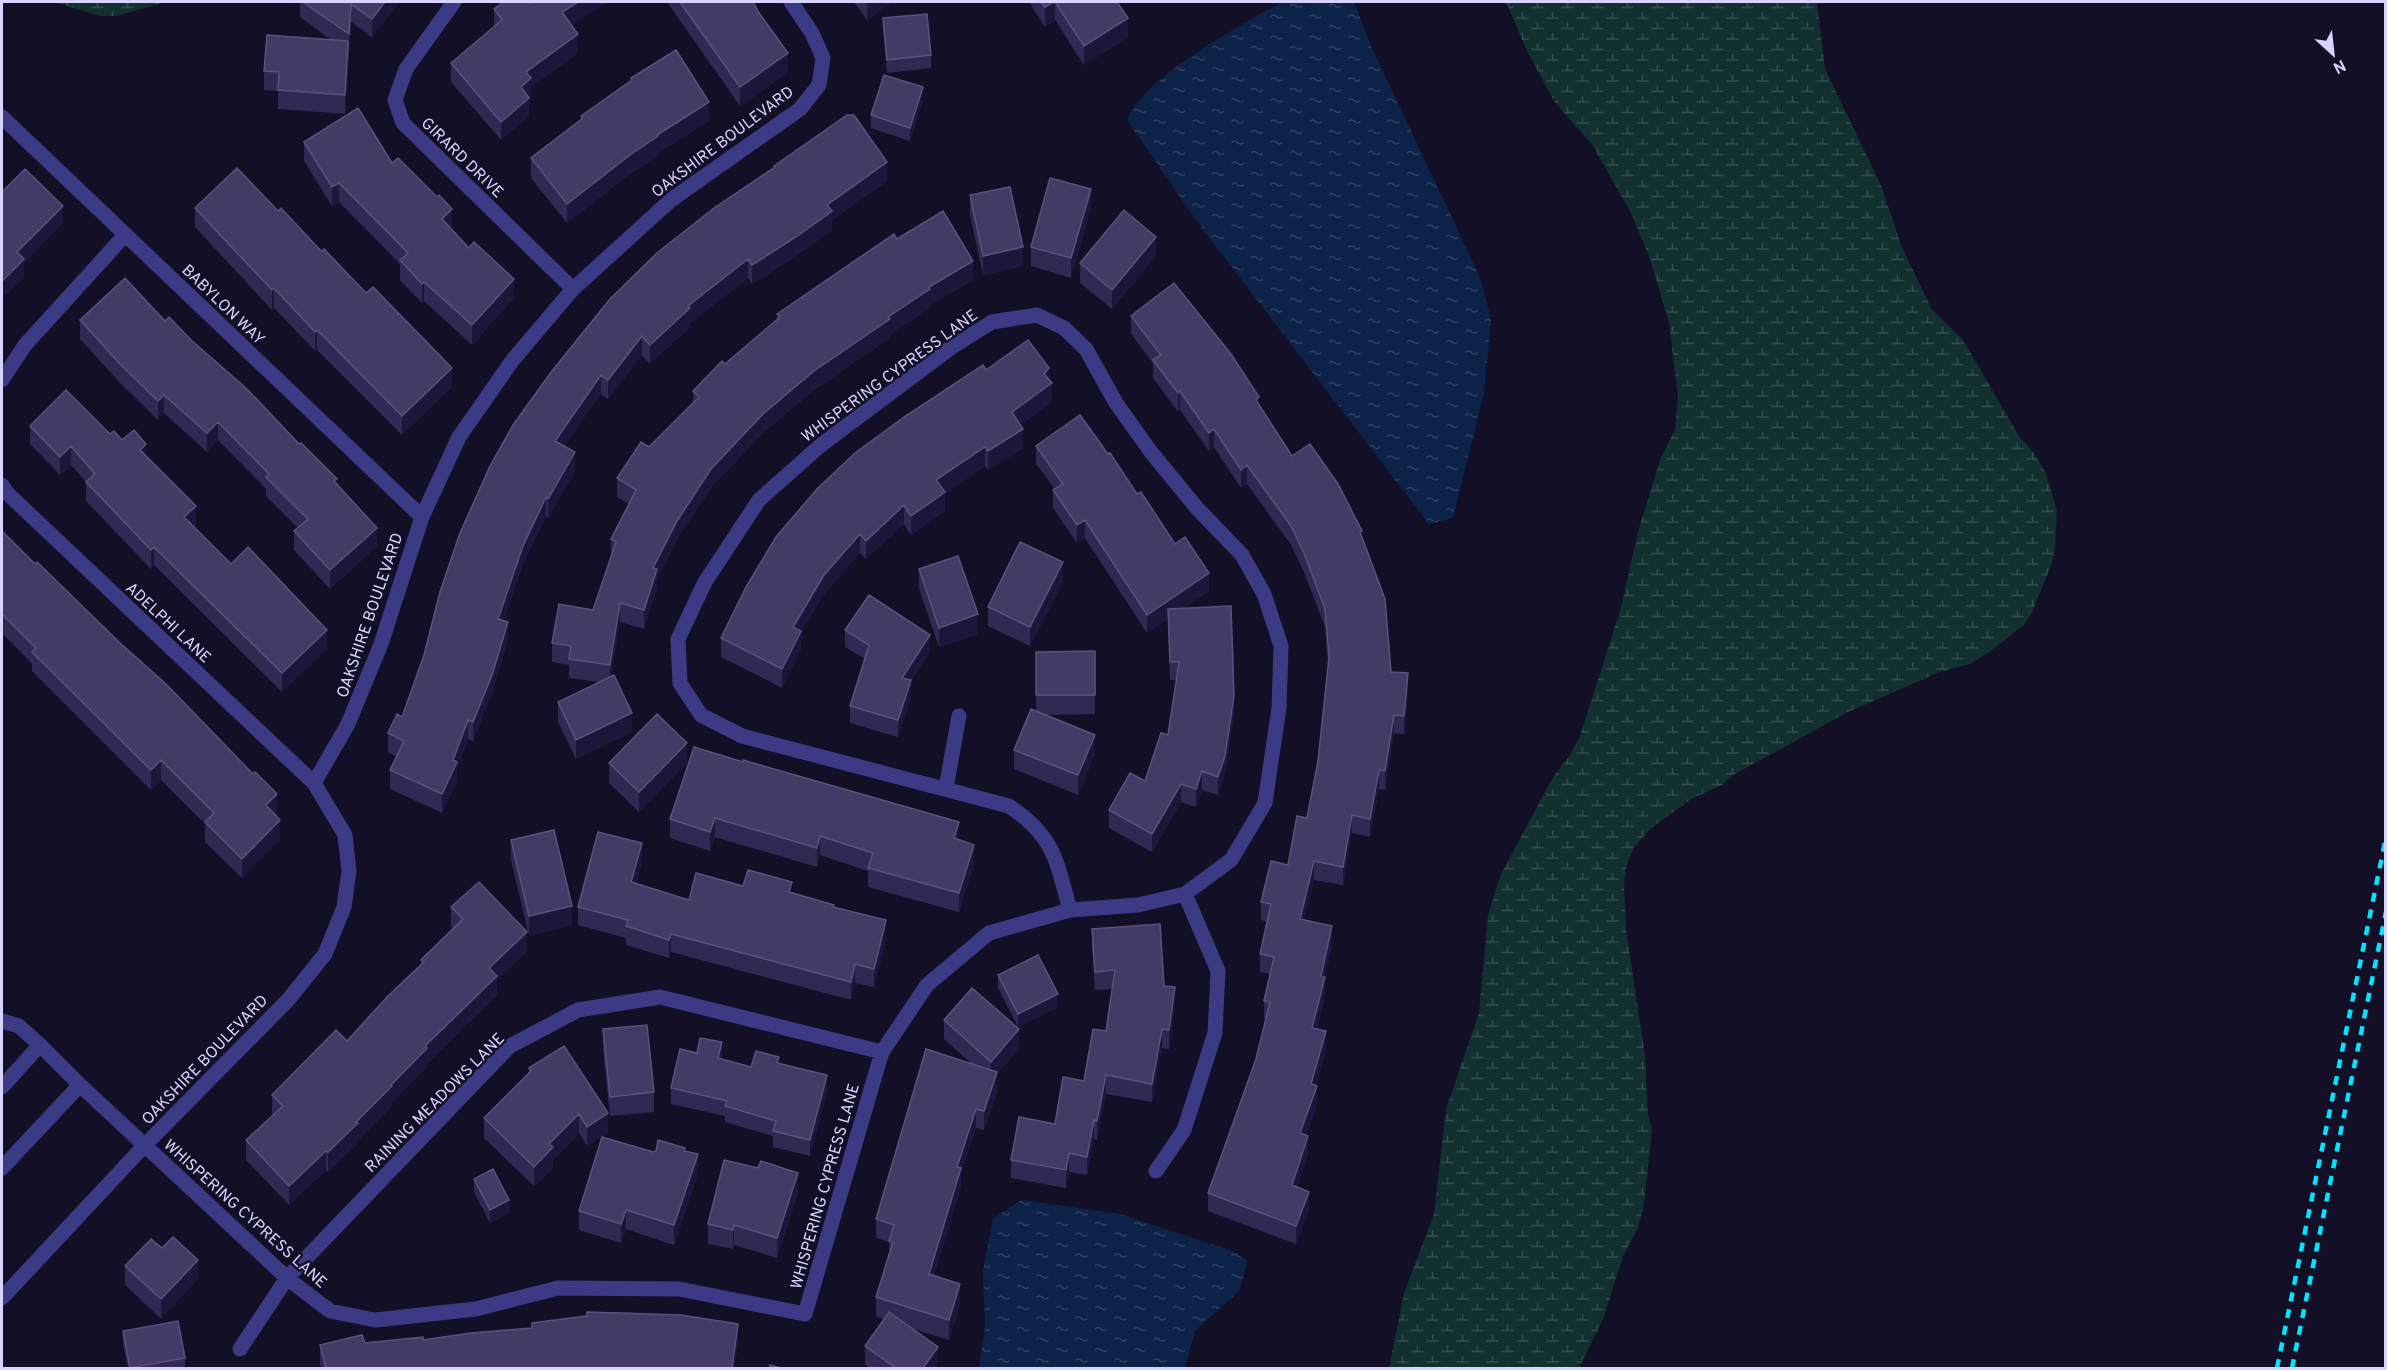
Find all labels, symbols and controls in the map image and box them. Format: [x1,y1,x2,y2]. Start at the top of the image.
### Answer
north arrow [2303,24,2363,84]
text: N [2329,54,2349,77]
street label: OAKSHIRE BOULEVARD [648,82,798,203]
street label: GIRARD DRIVE [416,114,507,203]
street label: BABYLON WAY [177,261,268,350]
street label: WHISPERING CYPRESS LANE [798,306,982,447]
street label: OAKSHIRE BOULEVARD [333,530,409,701]
street label: ADELPHI LANE [121,579,215,668]
street label: OAKSHIRE BOULEVARD [138,991,273,1130]
street label: RAINING MEADOWS LANE [361,1029,509,1177]
street label: WHISPERING CYPRESS LANE [787,1081,865,1292]
street label: WHISPERING CYPRESS LANE [159,1136,331,1293]

